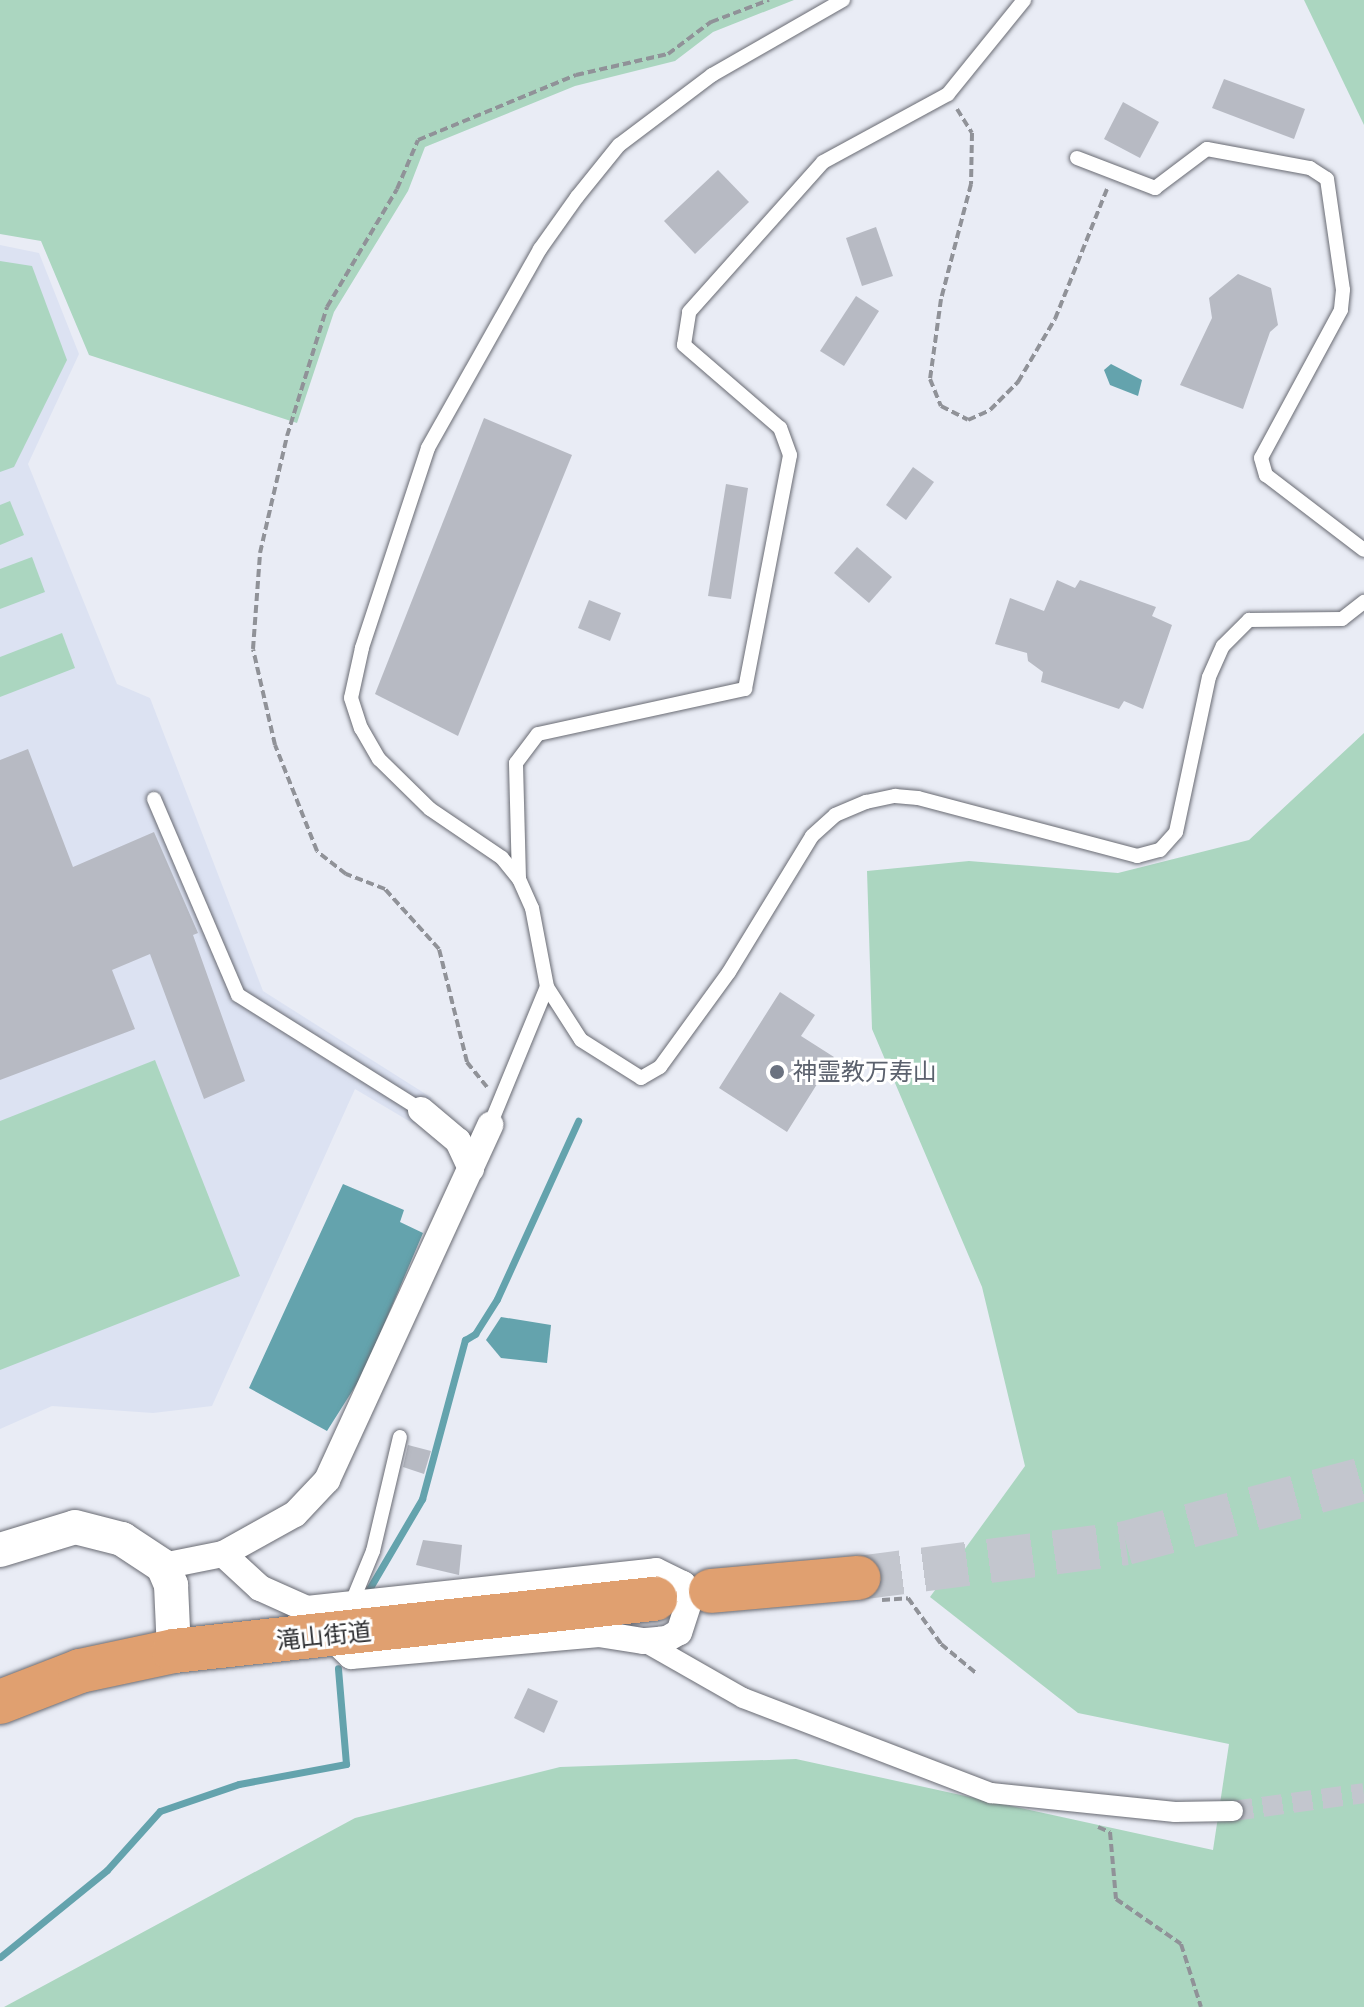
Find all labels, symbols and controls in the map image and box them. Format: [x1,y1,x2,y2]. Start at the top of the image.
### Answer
place label: 神霊教万寿山 [793,1058,937,1086]
marker: 神霊教万寿山 [768,1063,786,1081]
street label: 滝山街道 [275,1617,373,1655]

